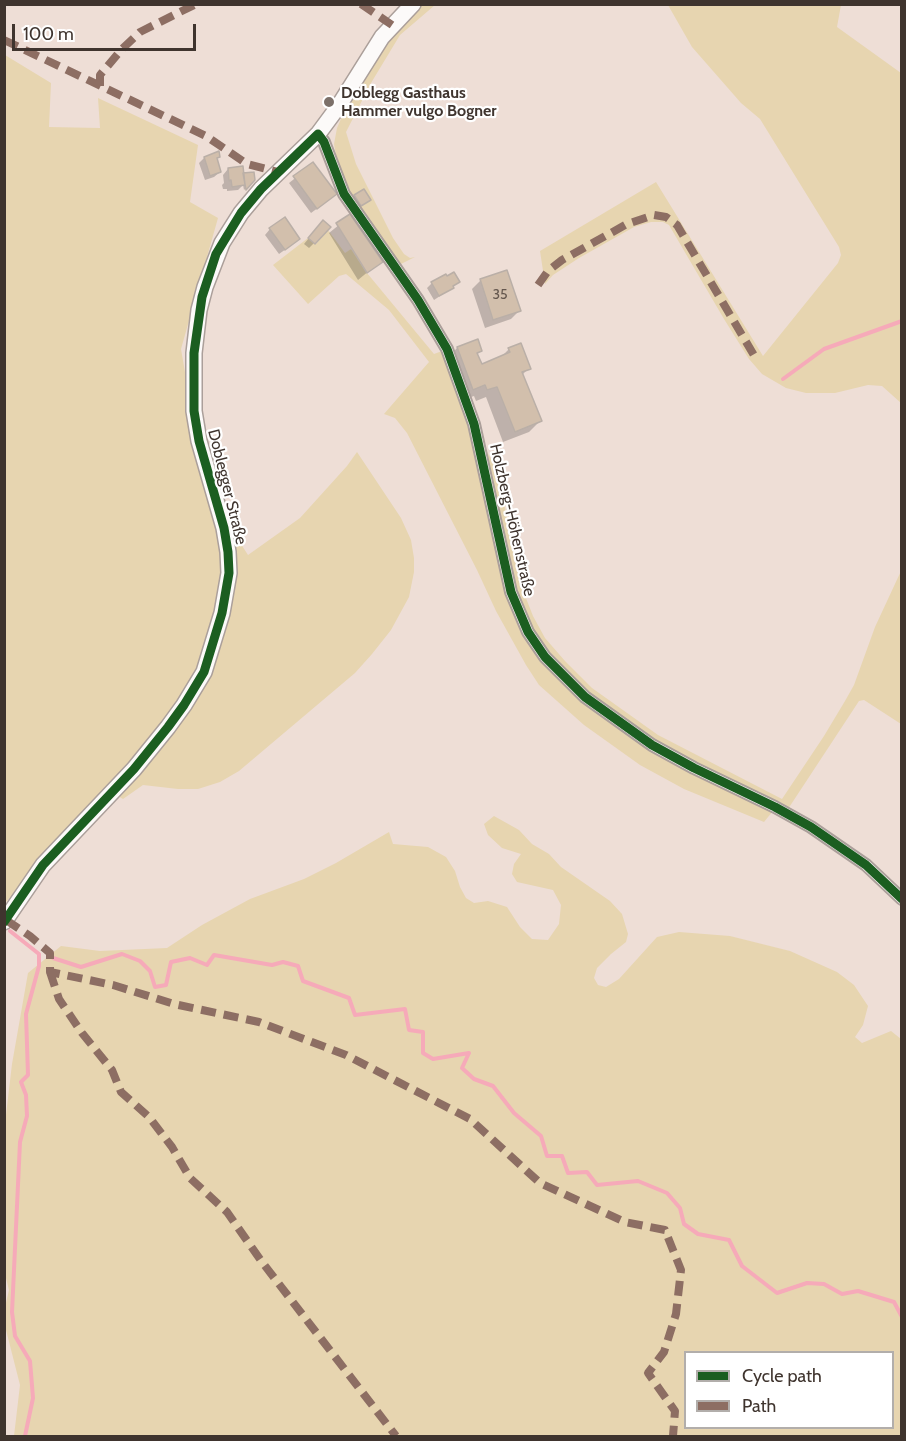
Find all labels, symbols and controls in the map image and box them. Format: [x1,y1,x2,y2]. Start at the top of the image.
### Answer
scale bar [15,12,200,50]
text: 100 m [23,23,74,45]
place label: Doblegg Gasthaus Hammer vulgo Bogner [341,83,497,121]
marker: Doblegg Gasthaus Hammer vulgo Bogner [322,95,336,109]
house number: 35 [492,287,508,303]
street label: Doblegger Straße [203,427,251,547]
street label: Holzberg-Höhenstraße [485,442,539,598]
legend [684,1351,894,1429]
text: Cycle path [742,1365,822,1387]
text: Path [742,1395,776,1417]

